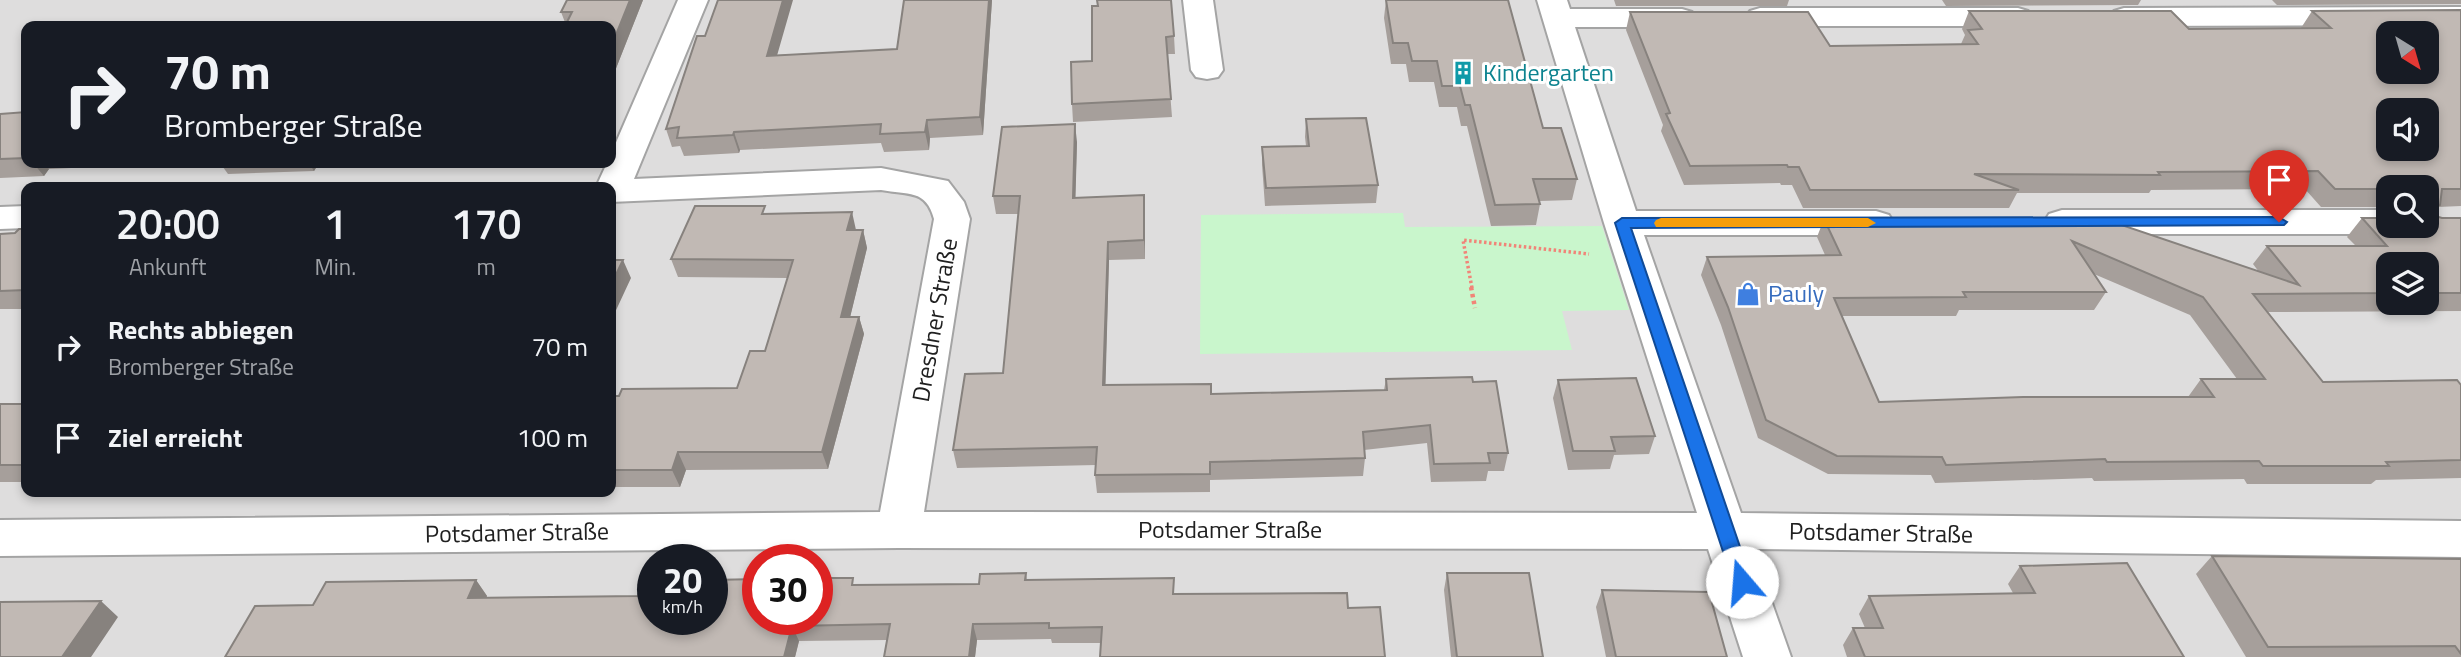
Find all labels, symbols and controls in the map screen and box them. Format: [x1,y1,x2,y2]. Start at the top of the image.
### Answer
north arrow [2376,21,2440,84]
map controls [2376,21,2439,315]
text: 70 m [164,33,271,108]
icon: right [49,49,140,140]
place label: Kindergarten [1483,54,1614,90]
building icon: Kindergarten [1449,59,1477,87]
button: sound [2376,98,2439,161]
text: Bromberger Straße [164,101,423,149]
pin [2249,150,2309,222]
icon: arrive [2260,161,2298,199]
button: search [2376,175,2439,238]
text: 20:00 [116,191,220,255]
text: 1 [324,191,347,255]
text: 170 [451,191,521,255]
street label: Dresdner Straße [902,235,966,404]
text: Ankunft [129,249,206,284]
text: Min. [314,249,356,284]
text: m [476,249,496,284]
button: layers [2376,252,2439,315]
place label: Pauly [1768,275,1824,311]
shop icon: Pauly [1734,280,1762,308]
text: Rechts abbiegen [108,310,294,349]
text: 70 m [531,327,588,366]
icon: right [49,328,87,366]
text: Bromberger Straße [108,349,294,384]
text: Ziel erreicht [108,418,243,457]
text: 100 m [517,418,588,457]
icon: arrive [49,419,87,457]
street label: Potsdamer Straße [1138,511,1322,547]
street label: Potsdamer Straße [425,512,609,552]
street label: Potsdamer Straße [1789,512,1973,552]
speed limit sign: 30 [742,544,833,635]
position arrow [1705,545,1779,619]
text: 20 [663,553,702,607]
text: km/h [662,593,703,620]

